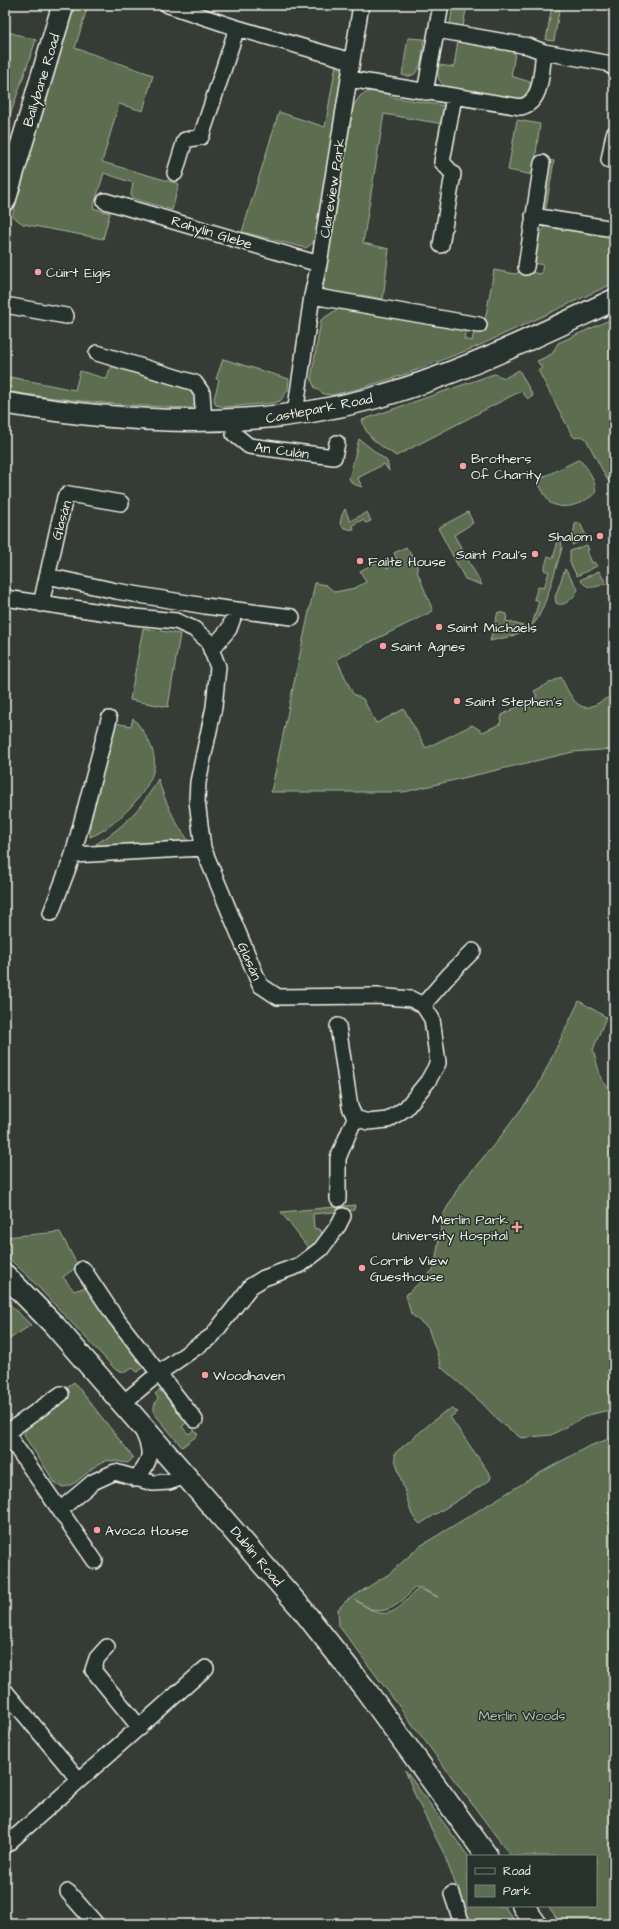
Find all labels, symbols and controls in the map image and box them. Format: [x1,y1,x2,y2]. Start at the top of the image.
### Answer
street label: Ballybane Road [18,31,66,129]
street label: Clareview Park [315,136,351,239]
street label: Rahylin Glebe [169,211,255,255]
place label: Cúirt Eigis [46,263,111,283]
marker: Cúirt Eigis [33,267,43,277]
street label: Castlepark Road [264,389,374,429]
street label: An Culán [253,437,310,465]
place label: Brothers Of Charity [471,449,542,485]
marker: Brothers Of Charity [458,461,468,471]
street label: Glasán [47,498,77,542]
place label: Shalom [548,527,592,547]
marker: Shalom [595,531,605,541]
place label: Saint Paul's [456,545,527,565]
marker: Saint Paul's [530,549,540,559]
place label: Failte House [368,552,446,572]
marker: Failte House [355,556,365,566]
place label: Saint Michaels [447,618,537,638]
marker: Saint Michaels [434,622,444,632]
place label: Saint Agnes [391,637,465,657]
marker: Saint Agnes [378,641,388,651]
place label: Saint Stephen's [465,692,562,712]
marker: Saint Stephen's [452,696,462,706]
street label: Glasán [232,939,266,984]
place label: Merlin Park University Hospital [392,1210,508,1246]
marker: Merlin Park University Hospital [511,1221,523,1233]
place label: Corrib View Guesthouse [370,1251,449,1287]
marker: Corrib View Guesthouse [357,1263,367,1273]
place label: Woodhaven [213,1366,285,1386]
marker: Woodhaven [200,1370,210,1380]
place label: Avoca House [105,1521,189,1541]
street label: Dublin Road [225,1522,287,1591]
marker: Avoca House [92,1525,102,1535]
park label: Merlin Woods [479,1706,565,1726]
legend [467,1855,597,1907]
text: Road [503,1863,531,1880]
text: Park [503,1883,531,1900]

